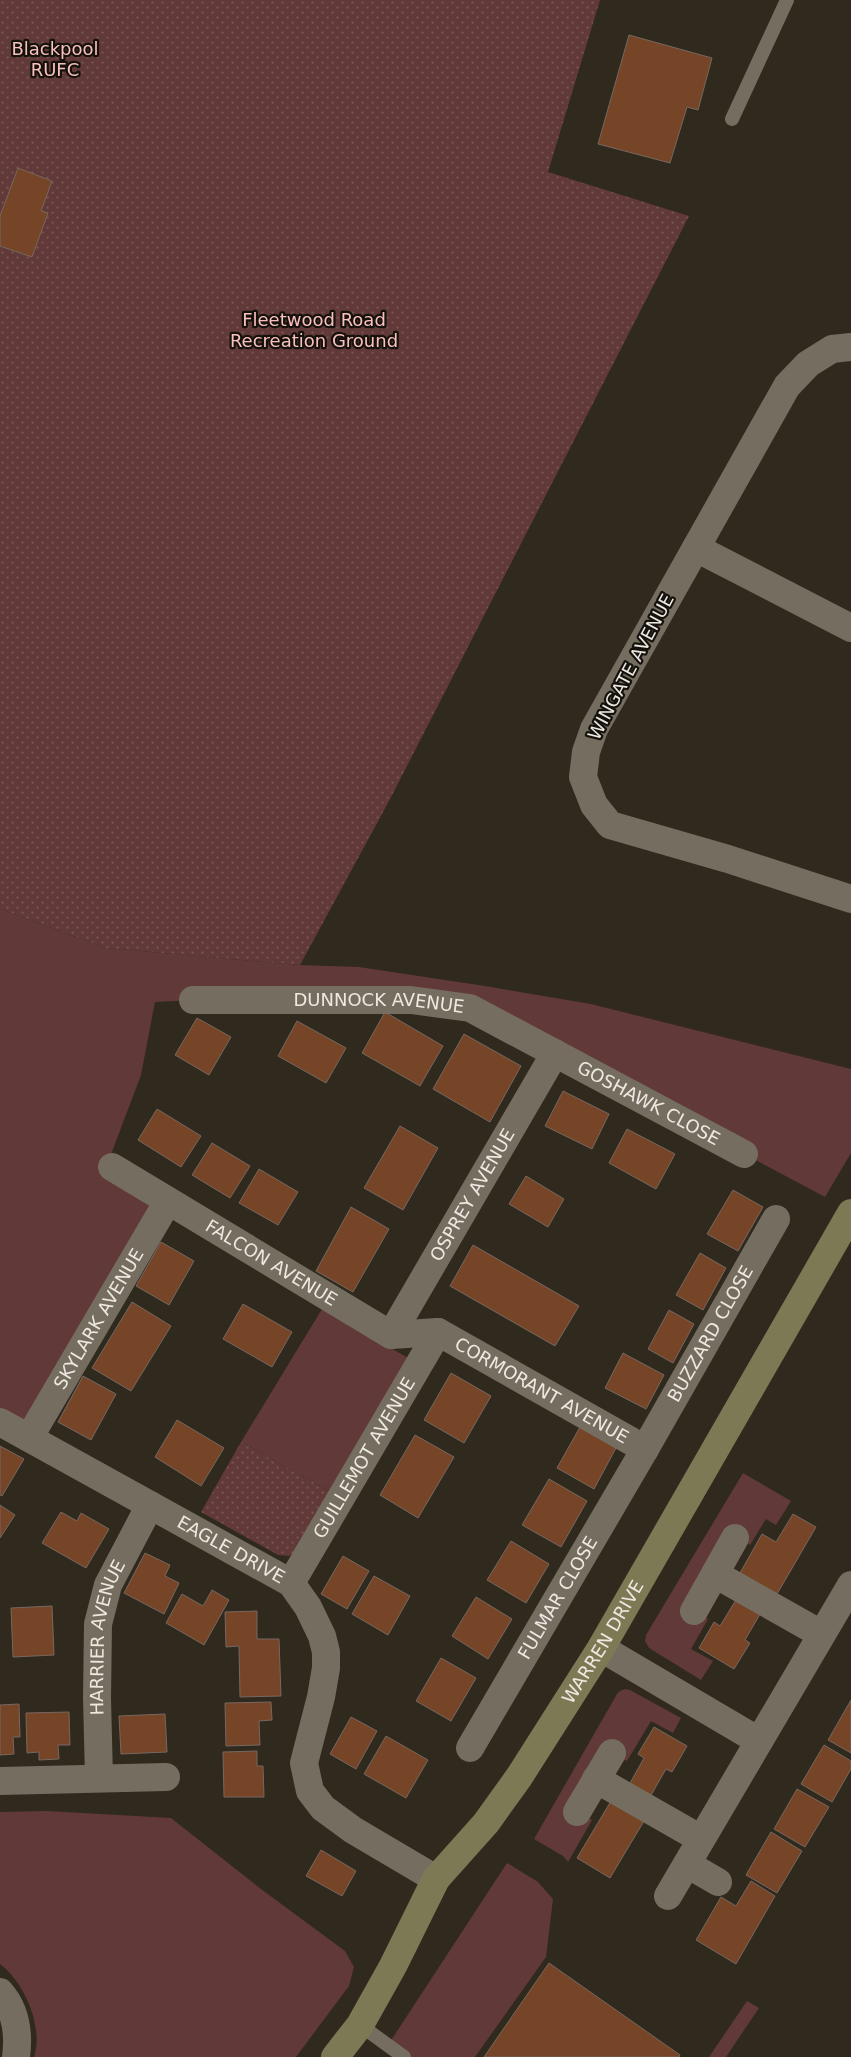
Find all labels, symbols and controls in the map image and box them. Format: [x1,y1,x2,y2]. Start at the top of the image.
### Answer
park label: Blackpool RUFC [11,38,99,80]
park label: Fleetwood Road Recreation Ground [230,309,398,351]
street label: WINGATE AVENUE [583,590,678,743]
street label: DUNNOCK AVENUE [293,989,466,1017]
street label: GOSHAWK CLOSE [574,1056,724,1149]
street label: OSPREY AVENUE [425,1125,519,1265]
street label: FALCON AVENUE [202,1215,341,1310]
street label: SKYLARK AVENUE [49,1245,148,1393]
street label: BUZZARD CLOSE [663,1262,757,1405]
street label: CORMORANT AVENUE [451,1333,632,1448]
street label: GUILLEMOT AVENUE [308,1373,419,1542]
street label: EAGLE DRIVE [174,1511,289,1588]
street label: FULMAR CLOSE [513,1532,602,1663]
street label: HARRIER AVENUE [86,1556,129,1716]
street label: WARREN DRIVE [557,1576,648,1707]

